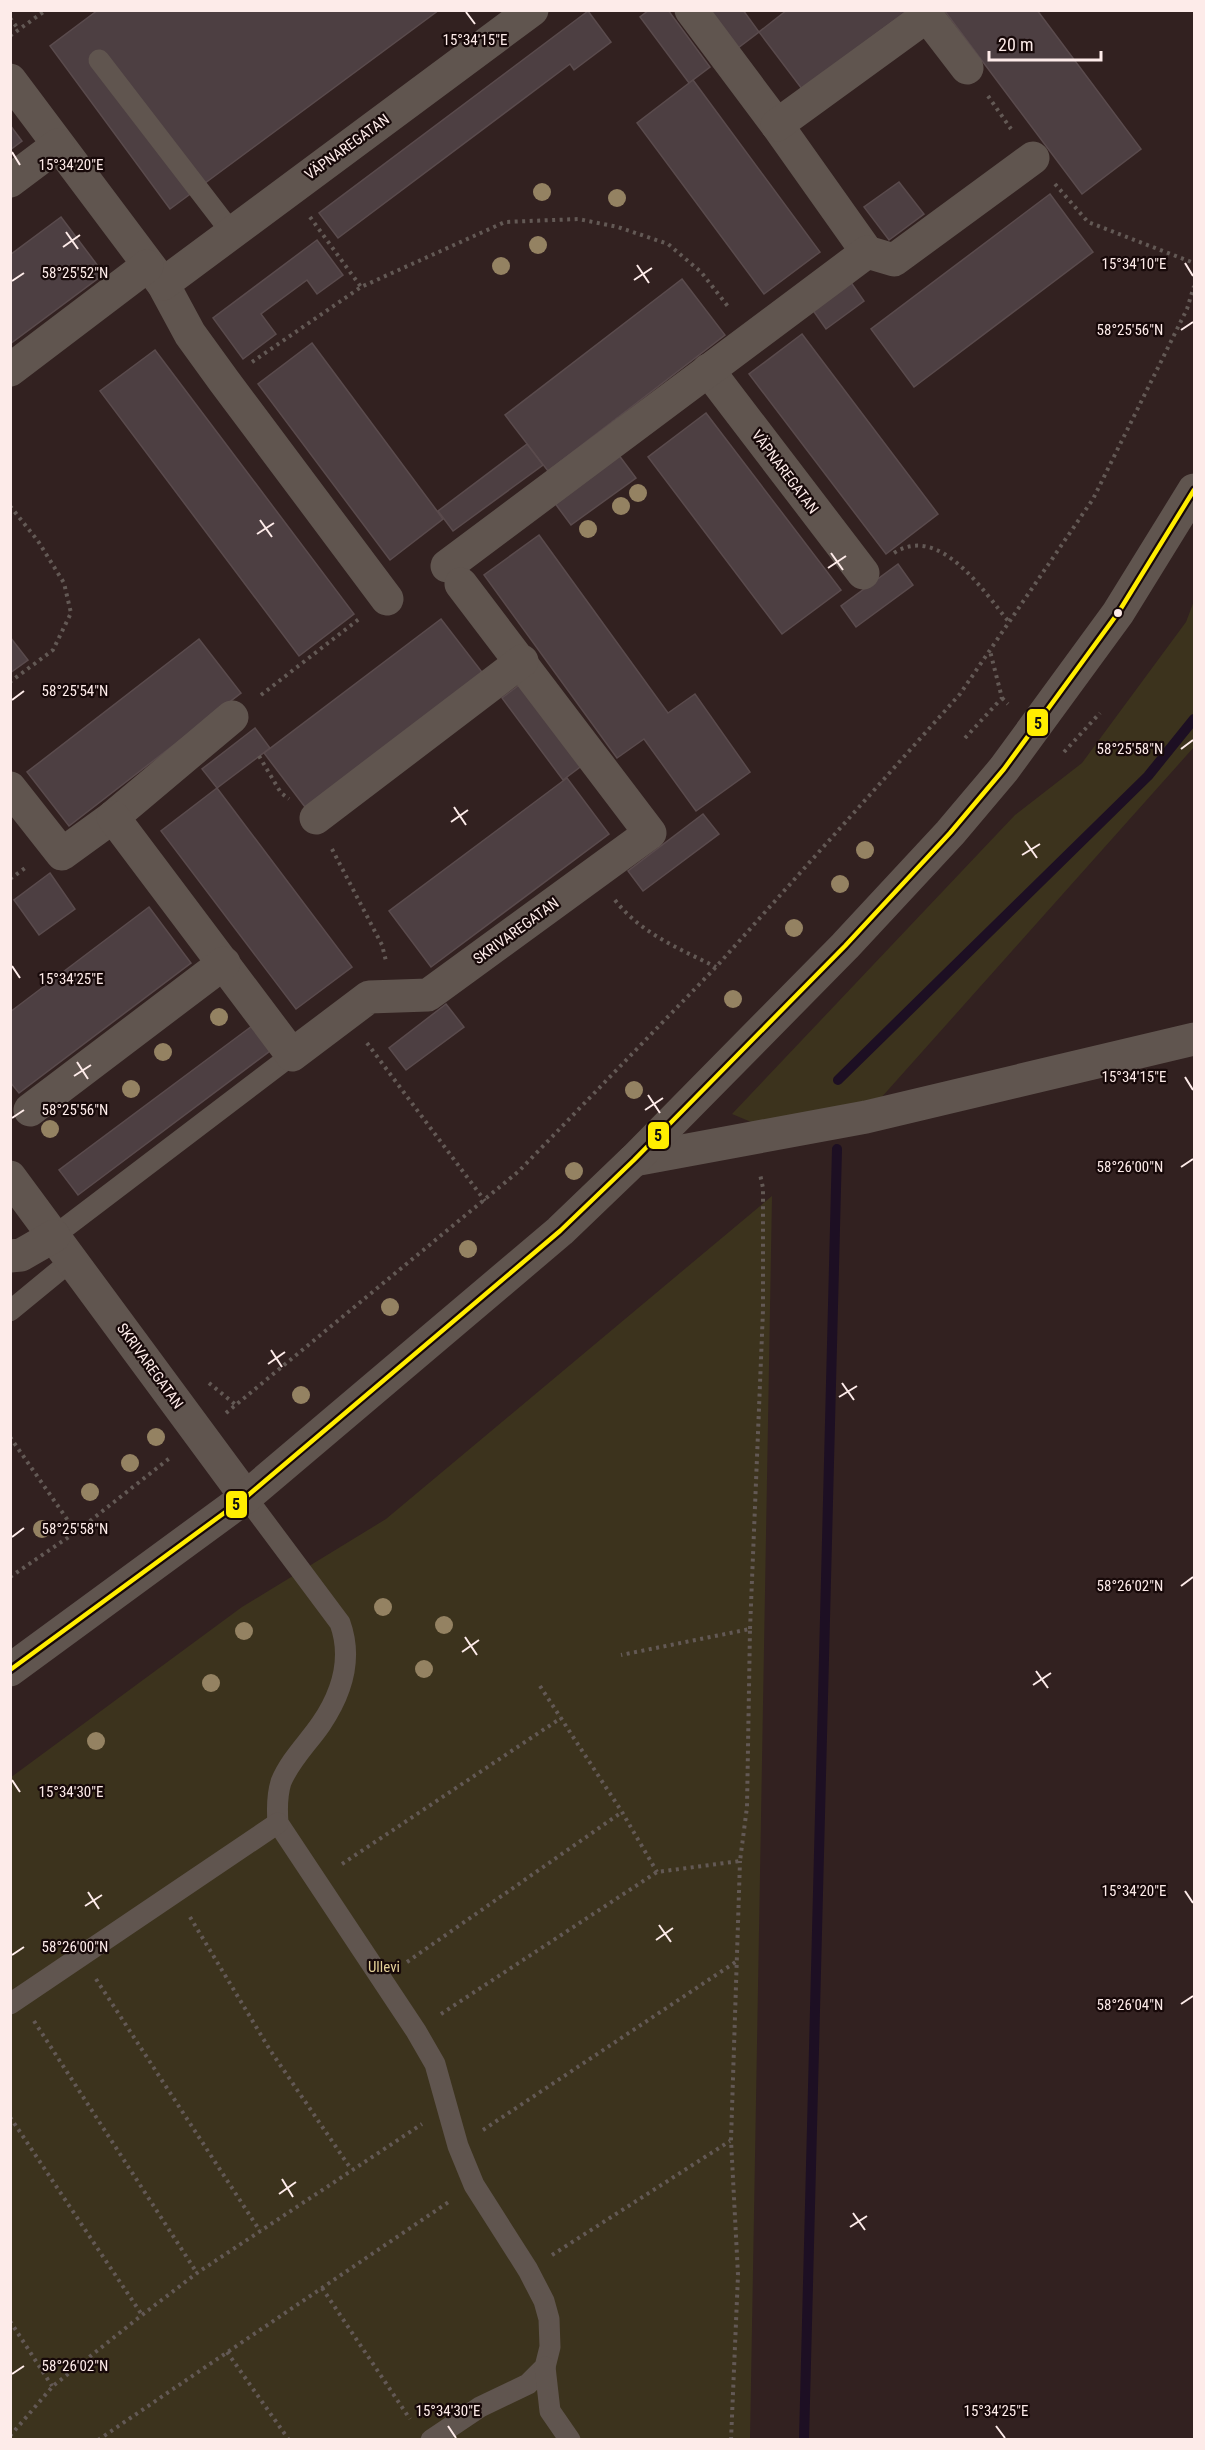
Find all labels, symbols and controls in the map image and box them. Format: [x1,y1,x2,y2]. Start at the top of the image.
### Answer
scale bar [989,24,1102,62]
text: 15°34'15"E [443,31,507,49]
text: 20 m [998,34,1033,55]
street label: VÄPNAREGATAN [301,110,393,184]
text: 15°34'20"E [39,156,103,174]
text: 15°34'10"E [1102,255,1166,273]
text: 58°25'52"N [42,264,108,282]
text: 58°25'56"N [1097,321,1163,339]
street label: VÄPNAREGATAN [748,427,822,517]
unlabelled marker [1112,607,1124,619]
text: 58°25'54"N [42,682,108,700]
line badge: 5 [1026,708,1049,737]
text: 5 [1034,714,1042,733]
text: 58°25'58"N [1097,740,1163,758]
street label: SKRIVAREGATAN [470,894,562,968]
text: 15°34'25"E [39,970,103,988]
text: 15°34'15"E [1102,1068,1166,1086]
text: 58°25'56"N [42,1101,108,1119]
line badge: 5 [647,1121,670,1150]
text: 5 [654,1126,662,1145]
text: 58°26'00"N [1097,1158,1163,1176]
street label: SKRIVAREGATAN [113,1320,187,1412]
line badge: 5 [225,1490,248,1519]
text: 5 [232,1495,240,1514]
text: 58°25'58"N [42,1520,108,1538]
text: 58°26'02"N [1097,1577,1163,1595]
text: 15°34'30"E [39,1783,103,1801]
text: 15°34'20"E [1102,1882,1166,1900]
text: 58°26'00"N [42,1938,108,1956]
park label: Ullevi [368,1958,400,1976]
text: 58°26'04"N [1097,1996,1163,2014]
text: 58°26'02"N [42,2357,108,2375]
text: 15°34'30"E [416,2402,480,2420]
text: 15°34'25"E [964,2402,1028,2420]

